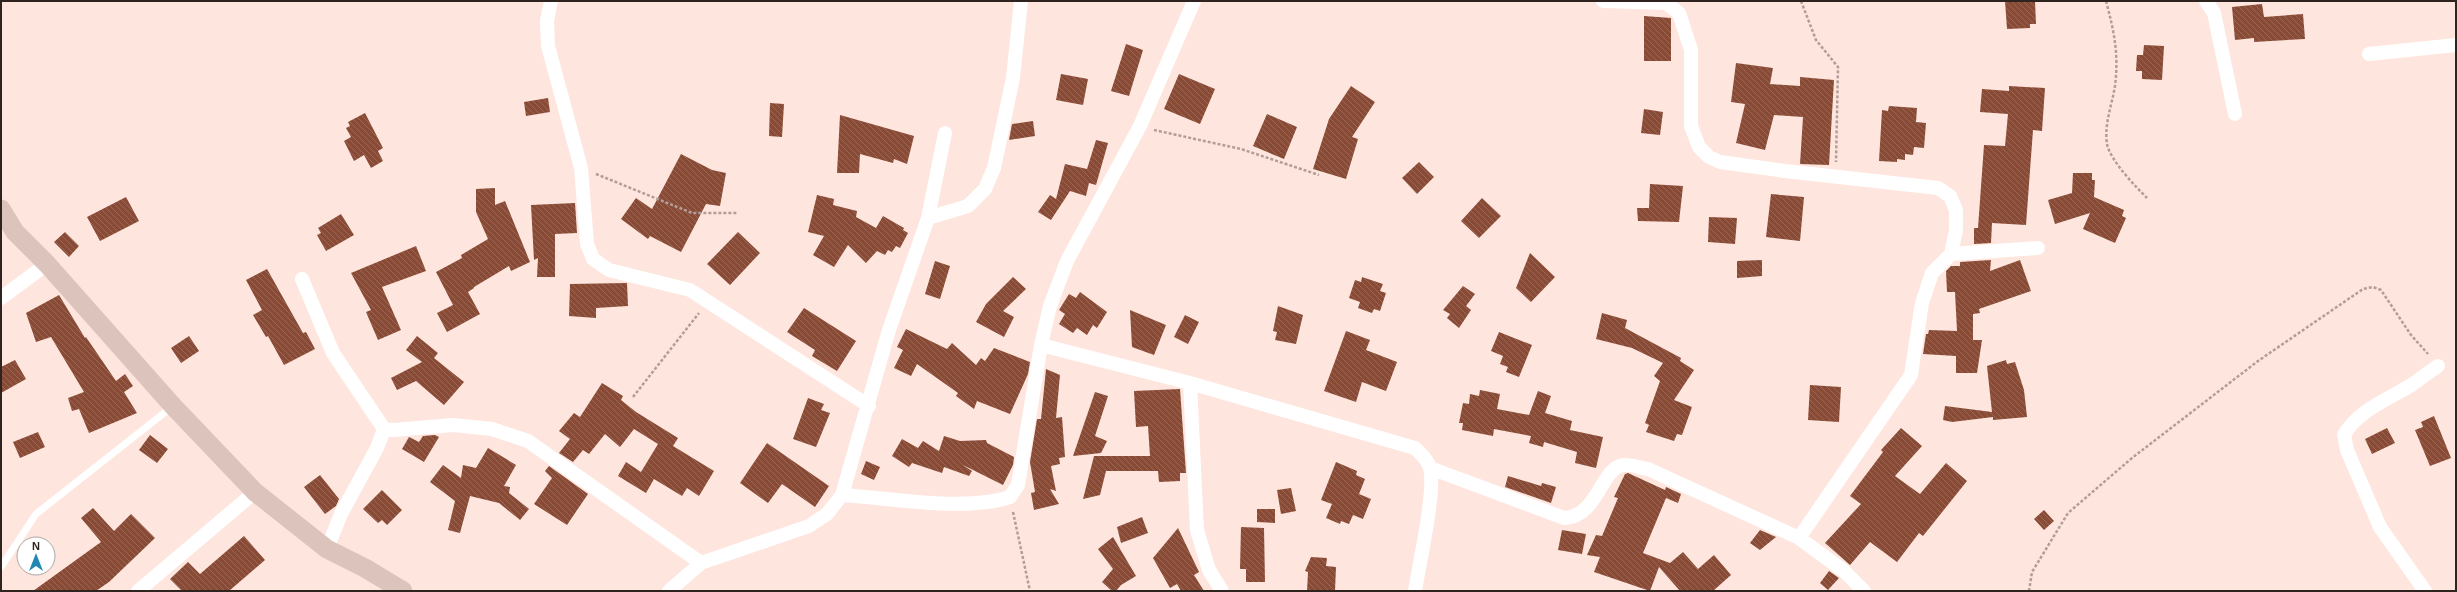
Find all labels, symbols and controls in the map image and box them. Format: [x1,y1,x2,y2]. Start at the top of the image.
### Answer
north arrow [16,536,56,576]
text: N [32,540,40,552]

